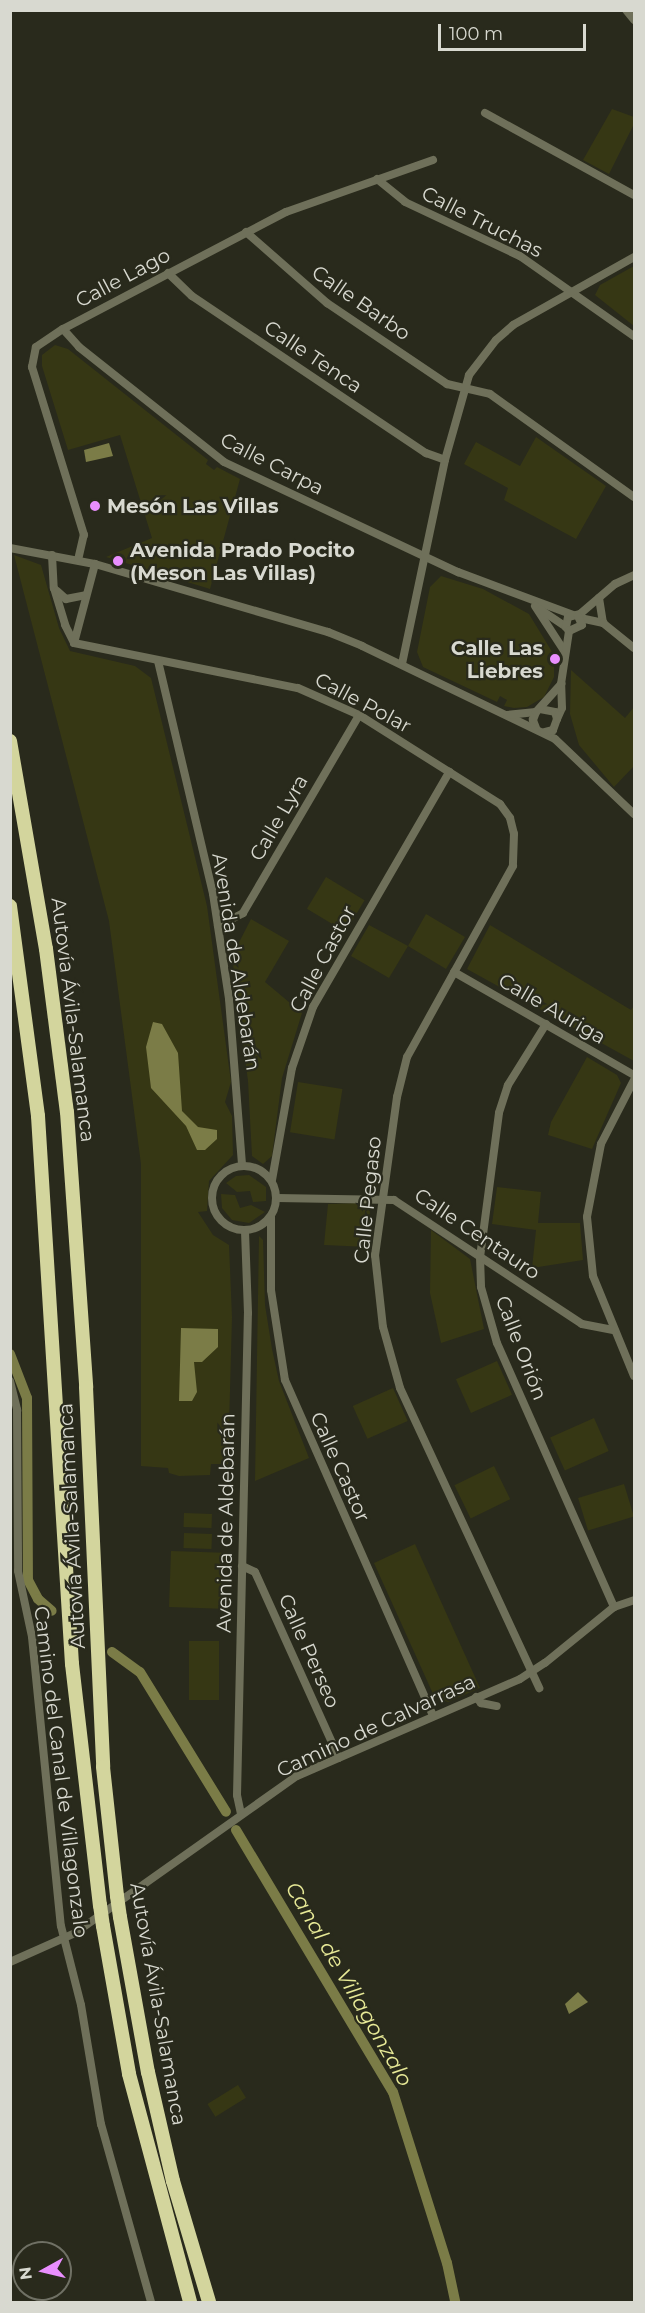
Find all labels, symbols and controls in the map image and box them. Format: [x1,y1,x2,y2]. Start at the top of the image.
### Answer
scale bar [441,12,590,50]
text: 100 m [449,23,503,45]
street label: Calle Truchas [417,181,547,263]
street label: Calle Lago [72,243,174,313]
street label: Calle Barbo [307,260,415,346]
street label: Calle Tenca [259,315,367,399]
street label: Calle Carpa [216,428,328,500]
place label: Mesón Las Villas [107,494,279,518]
marker: Mesón Las Villas [88,499,102,513]
place label: Avenida Prado Pocito (Meson Las Villas) [130,538,355,585]
marker: Avenida Prado Pocito (Meson Las Villas) [111,554,125,568]
place label: Calle Las Liebres [451,636,543,683]
marker: Calle Las Liebres [548,652,562,666]
street label: Calle Polar [311,668,415,738]
street label: Calle Lyra [245,771,313,865]
street label: Avenida de Aldebarán [207,851,265,1073]
street label: Autovía Ávila-Salamanca [46,896,100,1144]
street label: Calle Castor [285,901,361,1017]
street label: Calle Auriga [494,969,610,1049]
street label: Calle Pegaso [349,1135,387,1265]
street label: Calle Centauro [410,1183,544,1285]
street label: Calle Orión [490,1292,552,1404]
street label: Autovía Ávila-Salamanca [54,1402,90,1650]
street label: Calle Castor [305,1408,375,1526]
street label: Avenida de Aldebarán [212,1413,240,1633]
street label: Calle Perseo [273,1590,345,1712]
street label: Camino del Canal de Villagonzalo [29,1605,93,1939]
street label: Camino de Calvarrasa [273,1669,479,1783]
water label: Canal de Villagonzalo [280,1877,418,2091]
street label: Autovía Ávila-Salamanca [125,1881,191,2127]
north arrow [12,2241,72,2301]
text: N [15,2266,36,2281]

